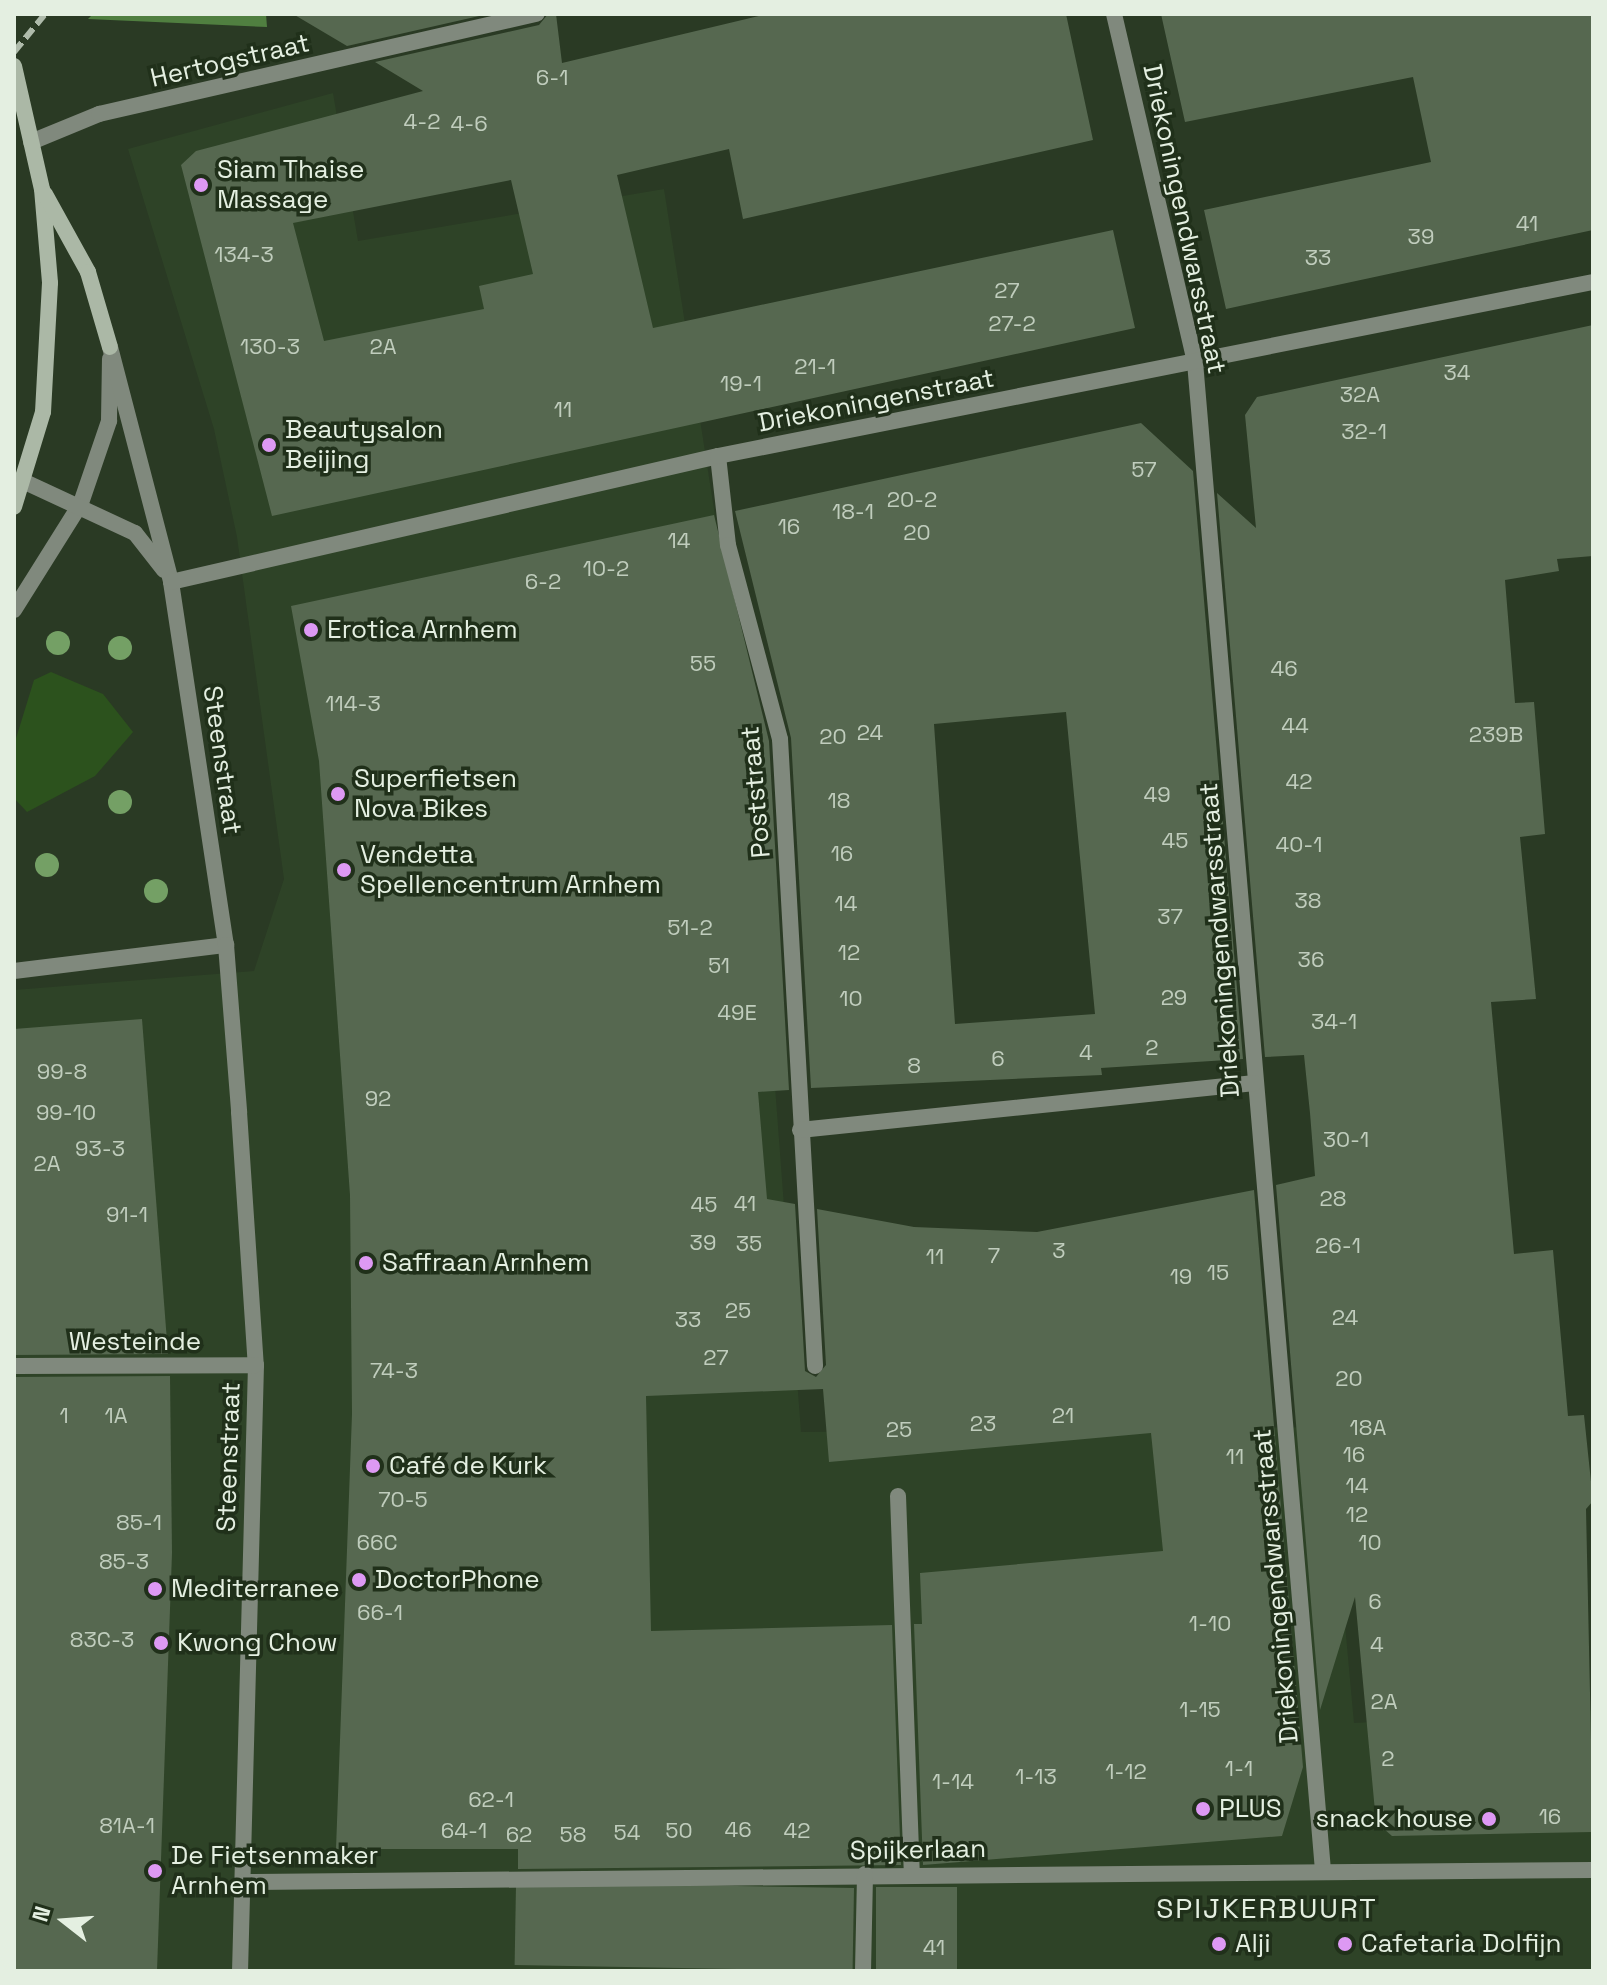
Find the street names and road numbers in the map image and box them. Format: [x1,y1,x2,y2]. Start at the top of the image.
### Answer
street label: Hertogstraat [147,28,313,94]
street label: Driekoningendwarsstraat [1136,61,1232,377]
street label: Driekoningenstraat [755,363,997,439]
street label: Steenstraat [196,684,248,836]
street label: Poststraat [735,725,777,859]
street label: Driekoningendwarsstraat [1193,781,1247,1099]
street label: Westeinde [69,1326,201,1358]
street label: Steenstraat [211,1382,247,1532]
street label: Driekoningendwarsstraat [1247,1427,1305,1745]
street label: Spijkerlaan [850,1833,986,1867]

